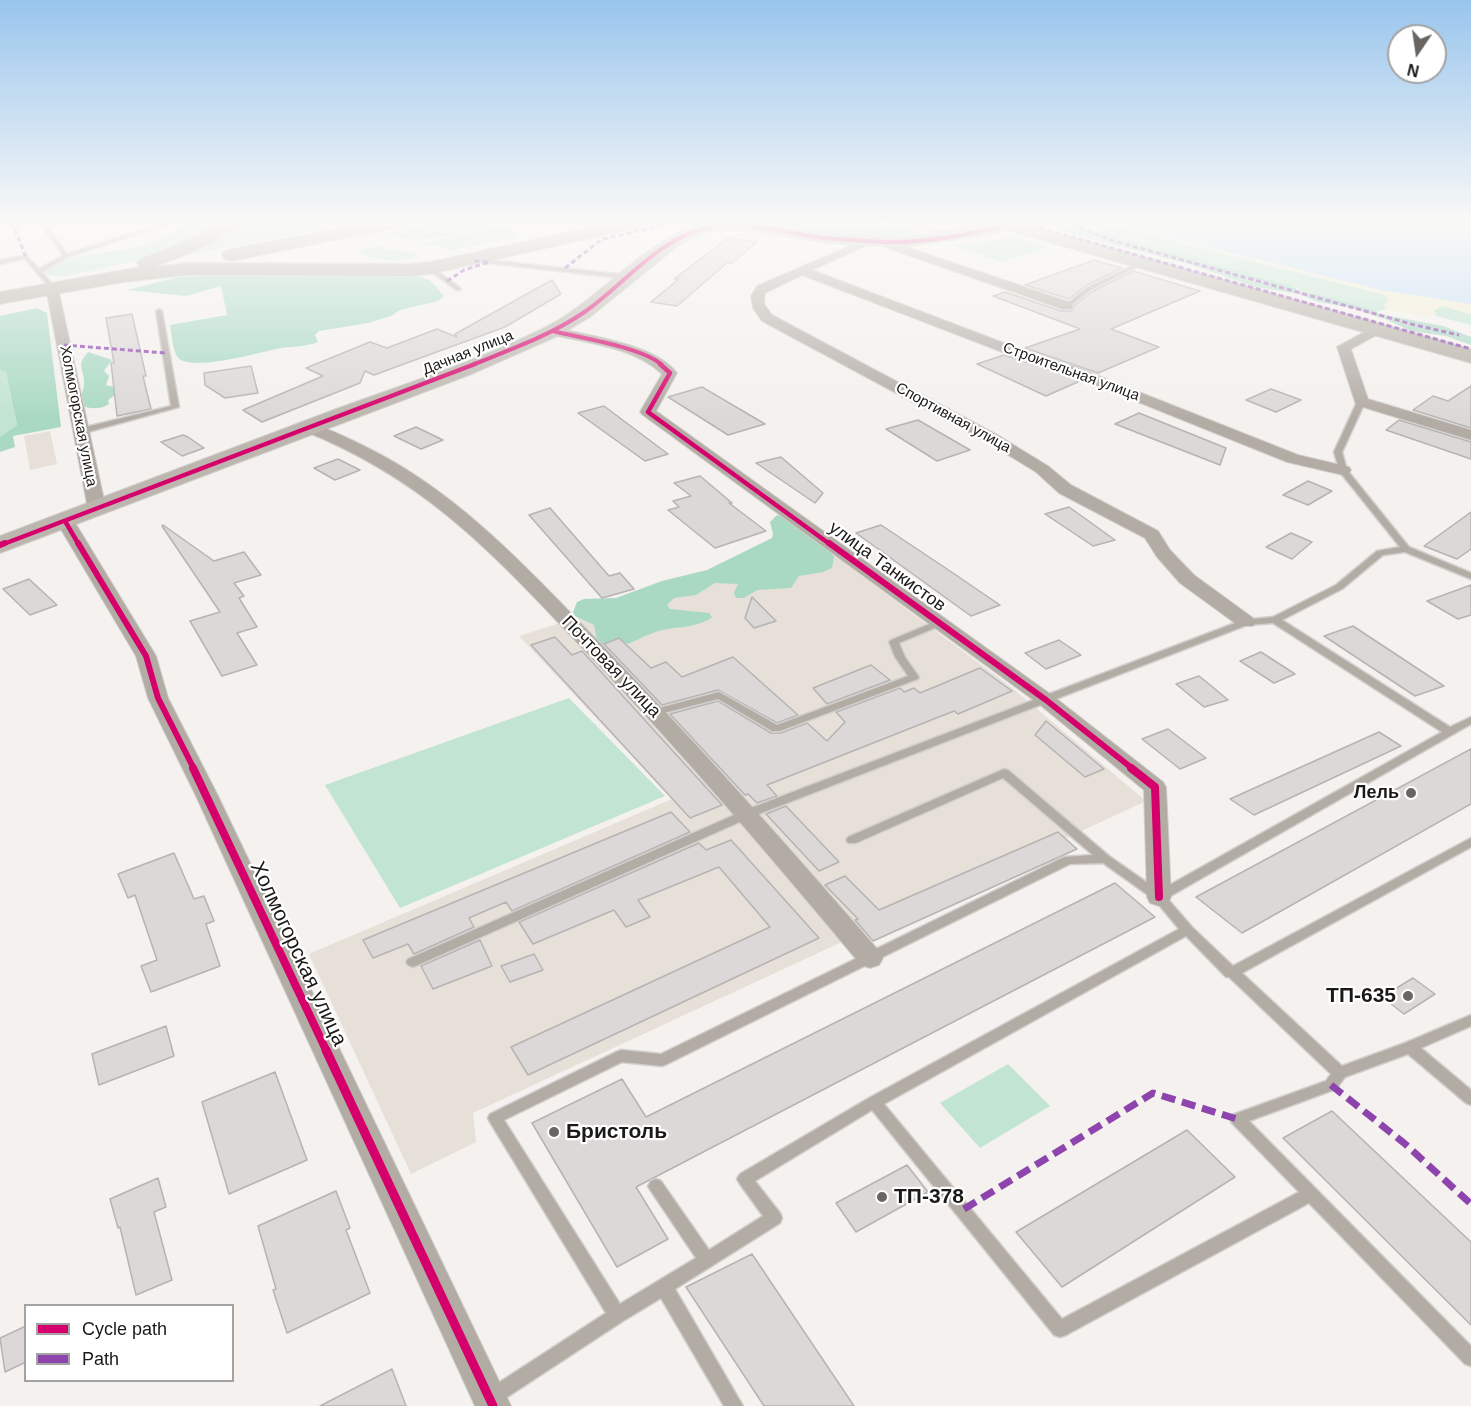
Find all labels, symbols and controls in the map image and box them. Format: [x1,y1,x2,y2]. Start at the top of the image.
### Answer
north arrow [1387,24,1447,84]
text: N [1406,60,1421,80]
street label: Дачная улица [420,327,516,379]
street label: Строительная улица [1000,339,1142,405]
street label: Холмогорская улица [55,344,101,488]
street label: Спортивная улица [892,379,1014,457]
street label: улица Танкистов [824,517,950,617]
street label: Почтовая улица [557,611,665,723]
place label: Лель [1354,782,1399,804]
marker: Лель [1404,786,1418,800]
street label: Холмогорская улица [244,858,352,1050]
place label: ТП-635 [1326,983,1396,1009]
marker: ТП-635 [1401,989,1415,1003]
place label: Бристоль [566,1119,667,1145]
marker: Бристоль [547,1125,561,1139]
place label: ТП-378 [894,1184,964,1210]
marker: ТП-378 [875,1190,889,1204]
legend [24,1304,234,1382]
text: Cycle path [82,1319,167,1339]
text: Path [82,1349,119,1369]

